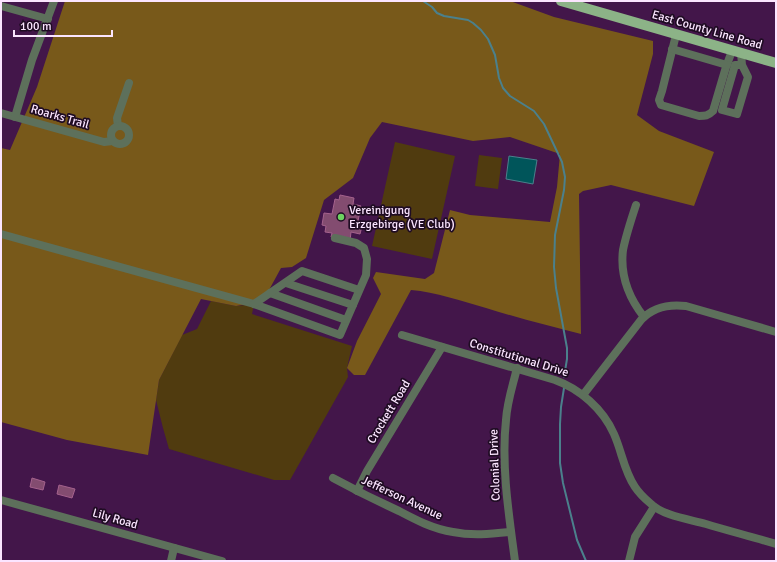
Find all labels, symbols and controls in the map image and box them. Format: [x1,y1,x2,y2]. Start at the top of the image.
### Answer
street label: East County Line Road [650,7,764,53]
scale bar [14,12,112,38]
text: 100 m [20,19,52,34]
street label: Roarks Trail [29,101,91,133]
place label: Vereinigung Erzgebirge (VE Club) [349,203,455,232]
marker: Vereinigung Erzgebirge (VE Club) [336,212,346,222]
street label: Constitutional Drive [468,336,570,380]
street label: Crockett Road [364,377,414,447]
street label: Colonial Drive [486,429,504,501]
street label: Jefferson Avenue [359,473,445,523]
street label: Lily Road [91,505,139,533]

